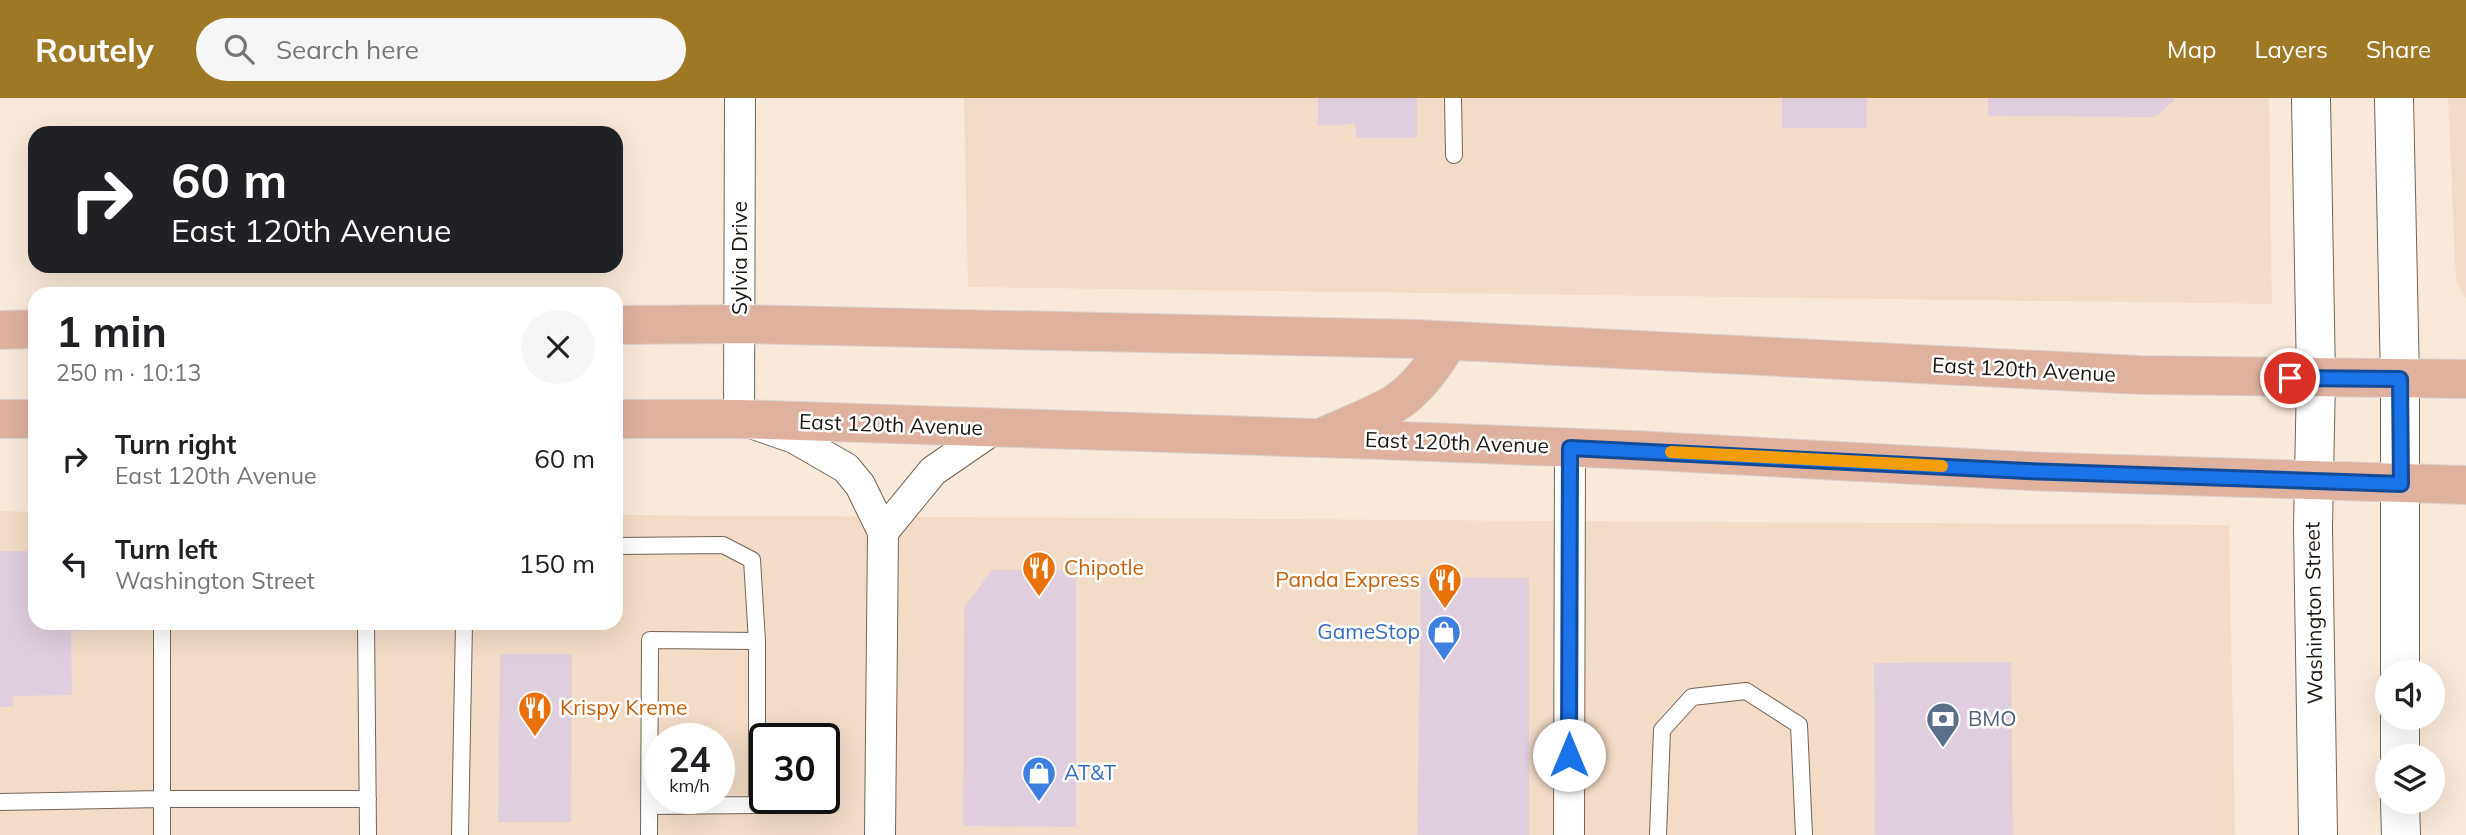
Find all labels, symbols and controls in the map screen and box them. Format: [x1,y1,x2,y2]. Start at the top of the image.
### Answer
search box [196,18,686,81]
text: Routely [35,29,154,70]
icon: search [220,30,258,68]
text: Search here [276,33,419,66]
text: Map [2167,34,2216,64]
text: Layers [2254,34,2328,64]
text: Share [2366,34,2431,64]
text: 60 m [171,149,287,210]
icon: right [56,154,147,245]
street label: Sylvia Drive [726,201,752,315]
text: East 120th Avenue [171,210,451,250]
text: 1 min [56,305,167,358]
button: close [521,310,595,384]
pin [2260,348,2320,408]
street label: East 120th Avenue [1931,351,2117,387]
text: 250 m · 10:13 [56,358,201,387]
icon: arrive [2271,359,2309,397]
street label: East 120th Avenue [799,408,983,440]
street label: East 120th Avenue [1365,426,1549,458]
text: Turn right [115,428,236,461]
icon: right [56,440,94,478]
text: 60 m [534,442,595,475]
text: East 120th Avenue [115,461,317,490]
street label: Washington Street [2298,522,2328,705]
text: Turn left [115,533,217,566]
icon: left [56,545,94,583]
text: 150 m [519,547,595,580]
restaurant icon: Chipotle [1020,549,1058,598]
place label: Chipotle [1064,554,1144,580]
restaurant icon: Panda Express [1426,561,1464,610]
text: Washington Street [115,566,315,595]
place label: Panda Express [1275,566,1420,592]
shop icon: GameStop [1425,613,1463,662]
place label: GameStop [1317,618,1420,644]
map controls [2375,660,2445,814]
button: sound [2375,660,2445,730]
restaurant icon: Krispy Kreme [516,689,554,738]
place label: Krispy Kreme [560,694,688,720]
bank icon: BMO [1924,700,1962,749]
place label: BMO [1968,705,2017,731]
position arrow [1532,718,1606,792]
speed limit sign: 30 [749,723,840,814]
text: 24 [668,737,711,781]
button: layers [2375,744,2445,814]
shop icon: AT&T [1020,754,1058,803]
place label: AT&T [1064,759,1116,785]
text: km/h [669,774,710,797]

